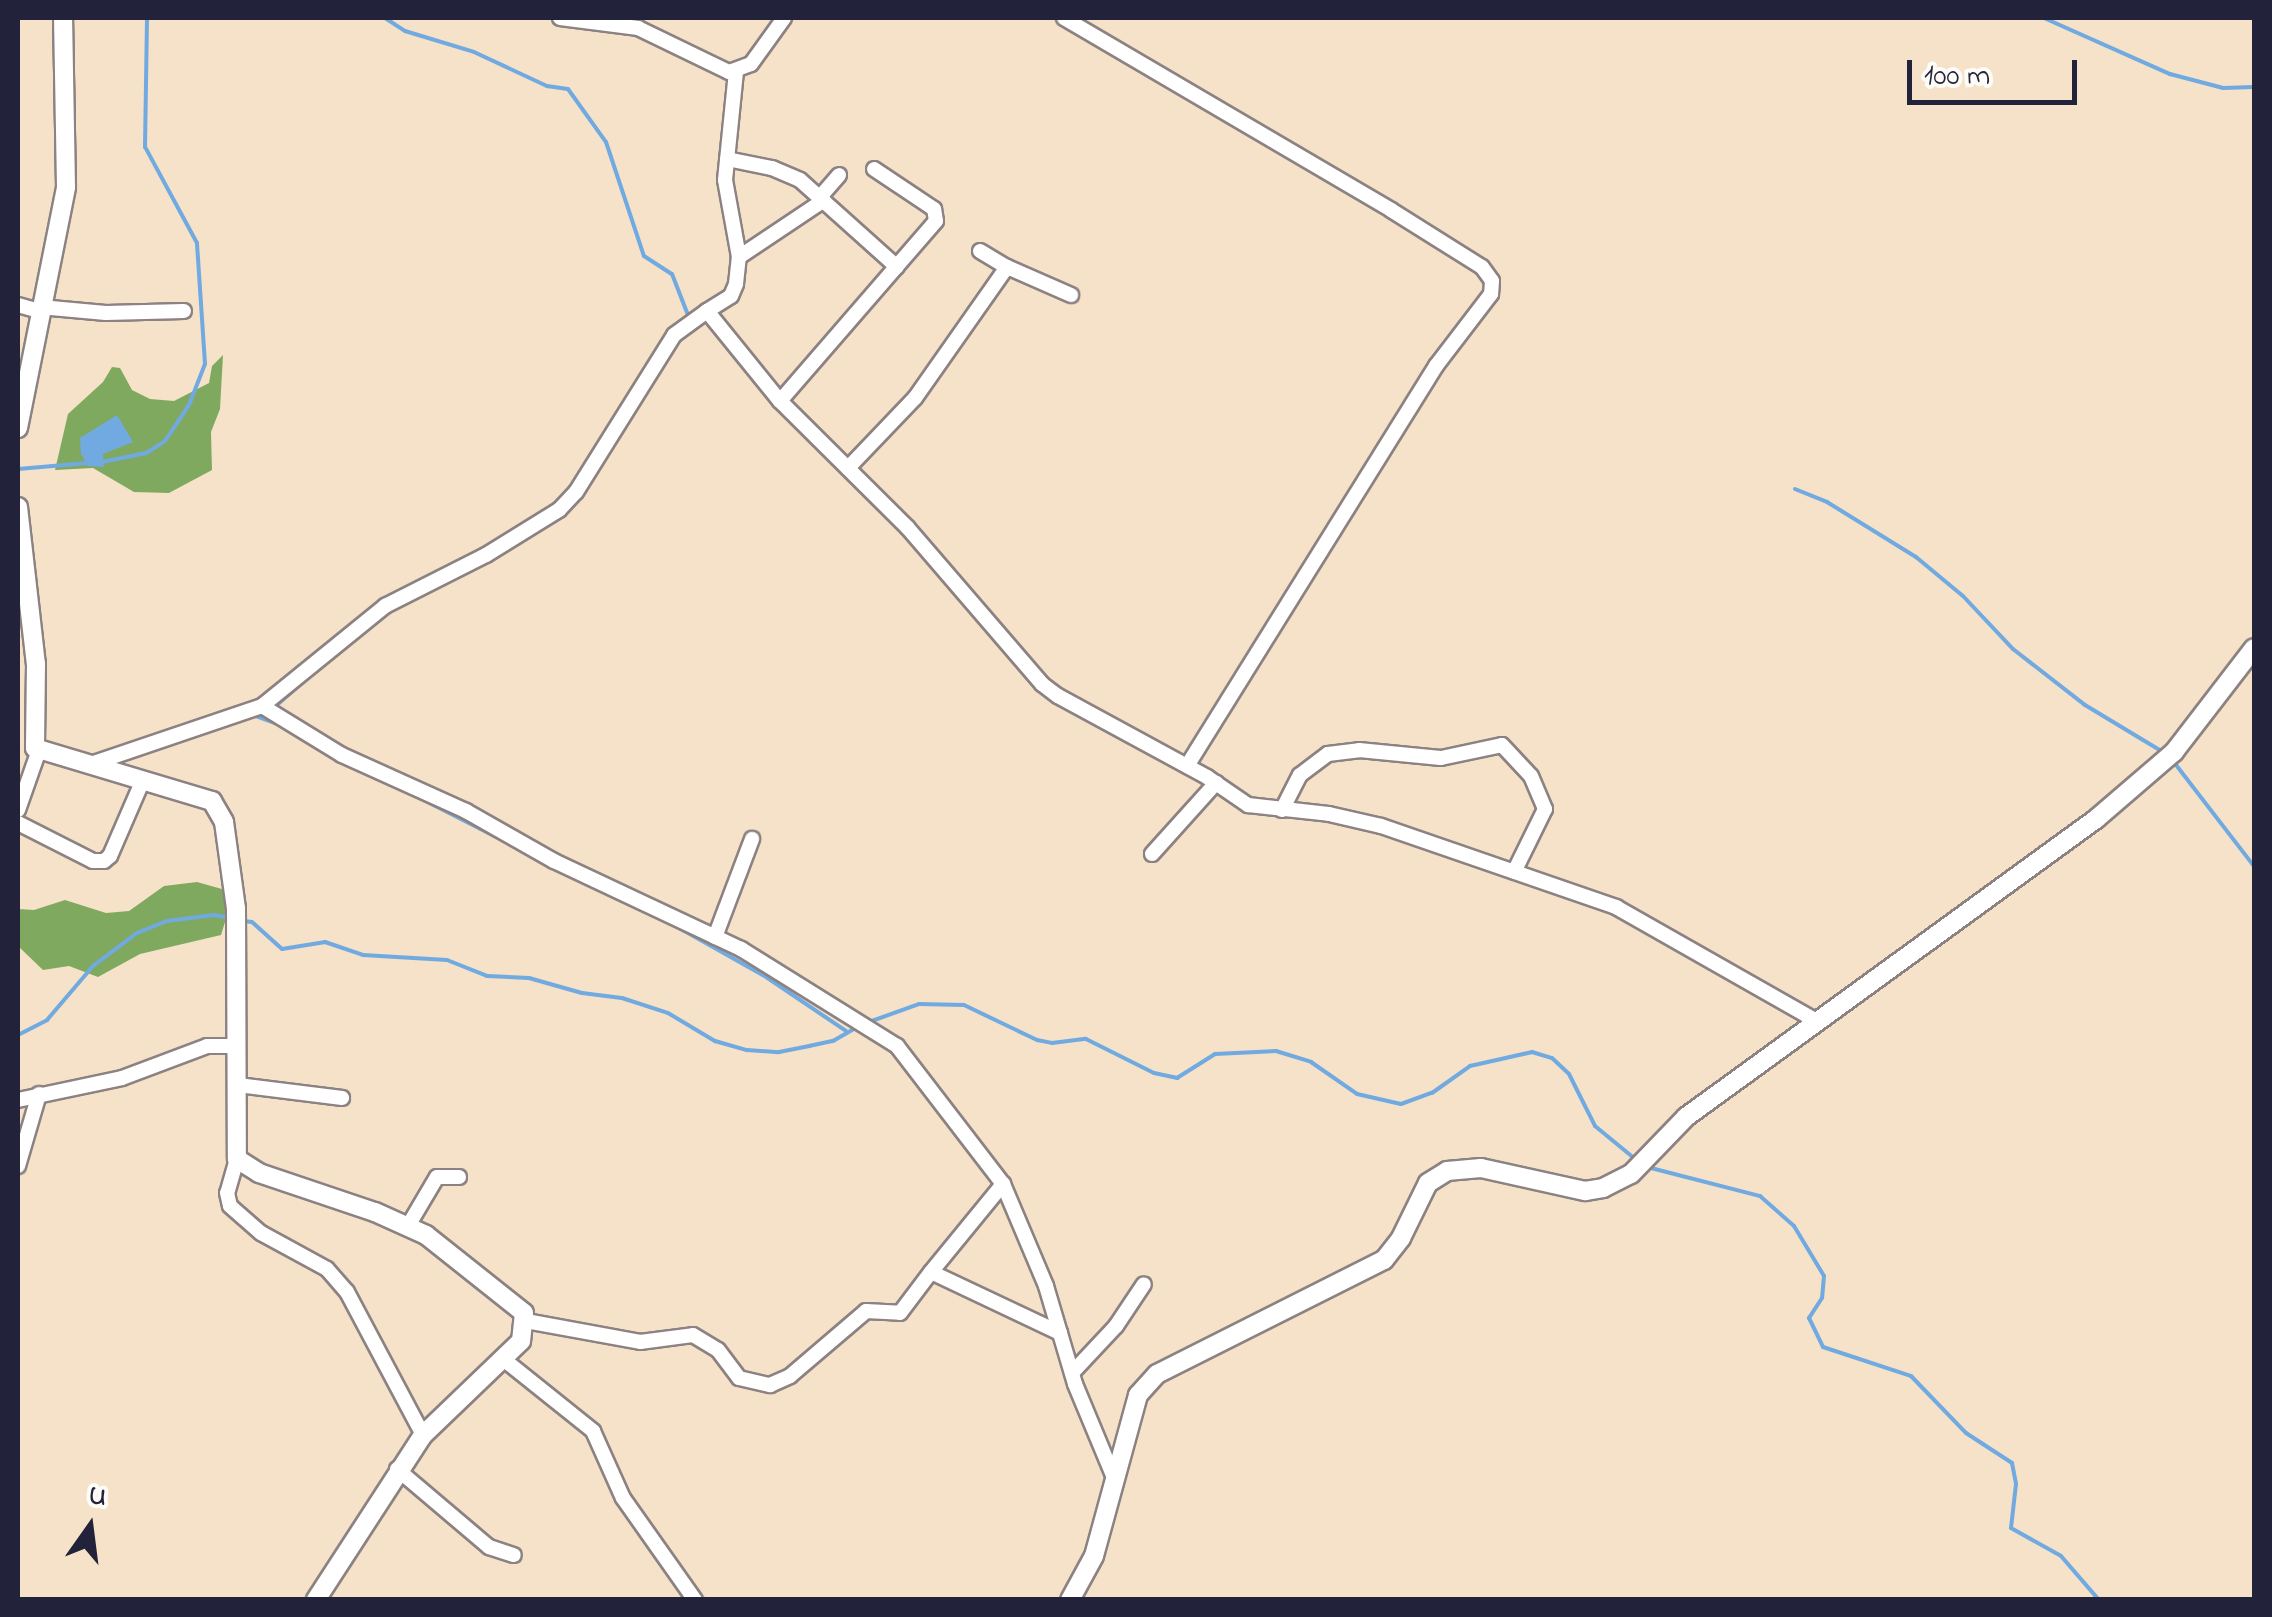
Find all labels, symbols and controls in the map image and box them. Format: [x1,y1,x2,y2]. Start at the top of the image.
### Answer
scale bar [1912,40,2082,102]
text: 100 m [1924,55,1990,99]
text: U [84,1475,111,1519]
north arrow [40,1477,140,1577]

